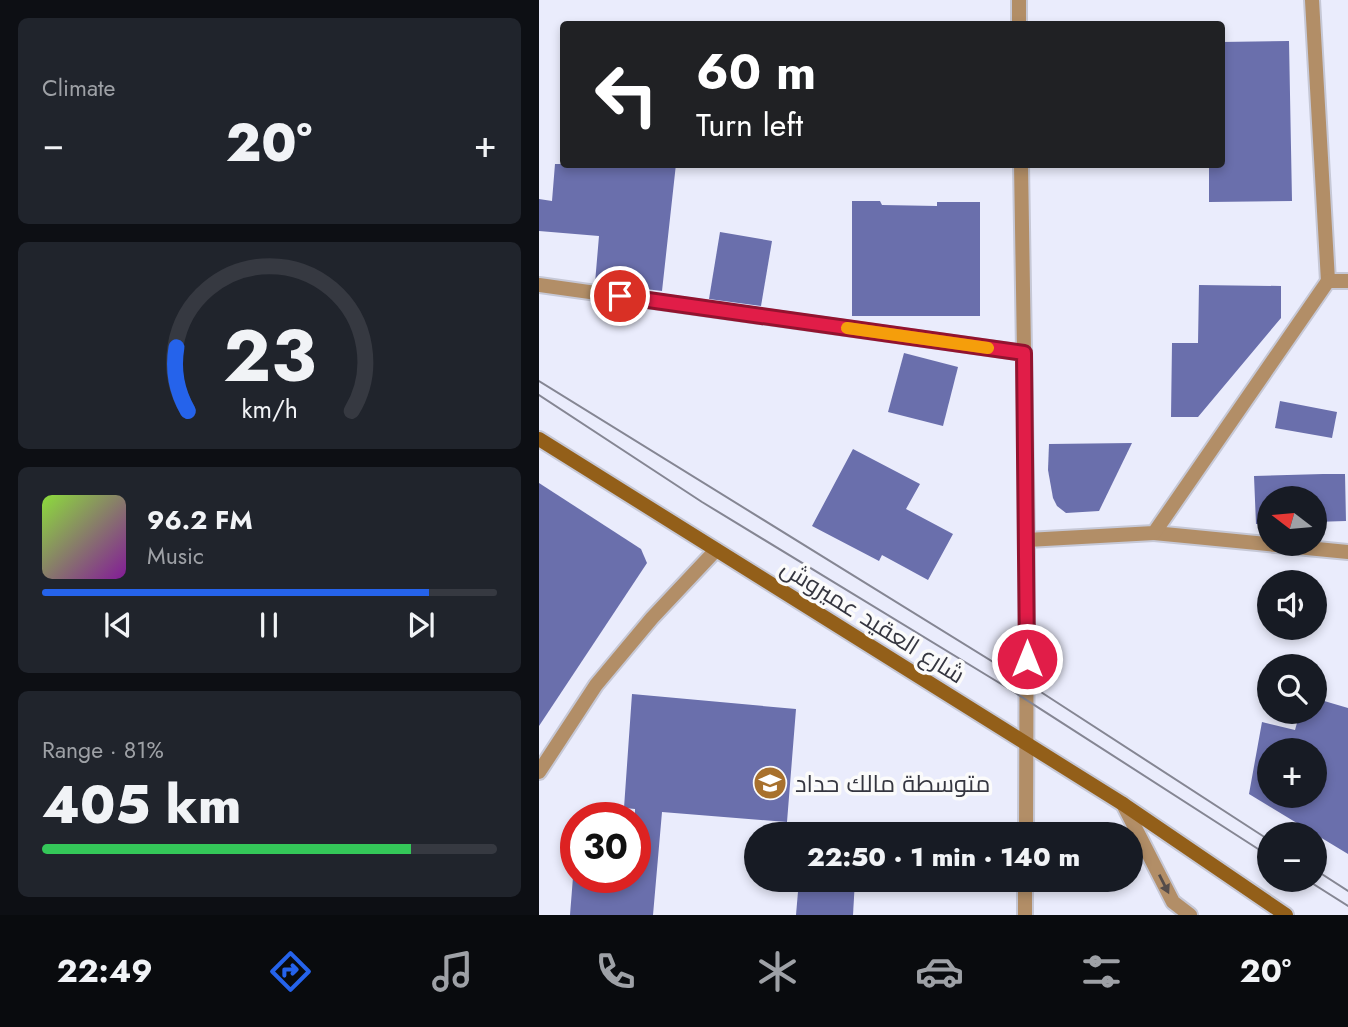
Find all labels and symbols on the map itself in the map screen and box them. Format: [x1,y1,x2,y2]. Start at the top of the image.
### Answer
pin [590,266,650,326]
north arrow [1257,486,1327,556]
street label: شارع العقيد عميروش [774,550,972,692]
position arrow [990,622,1064,696]
school or university icon: متوسطة مالك حداد [751,764,789,802]
place label: متوسطة مالك حداد [795,766,990,801]
speed limit sign: 30 [560,802,651,893]
one-way arrow [1157,875,1169,895]

